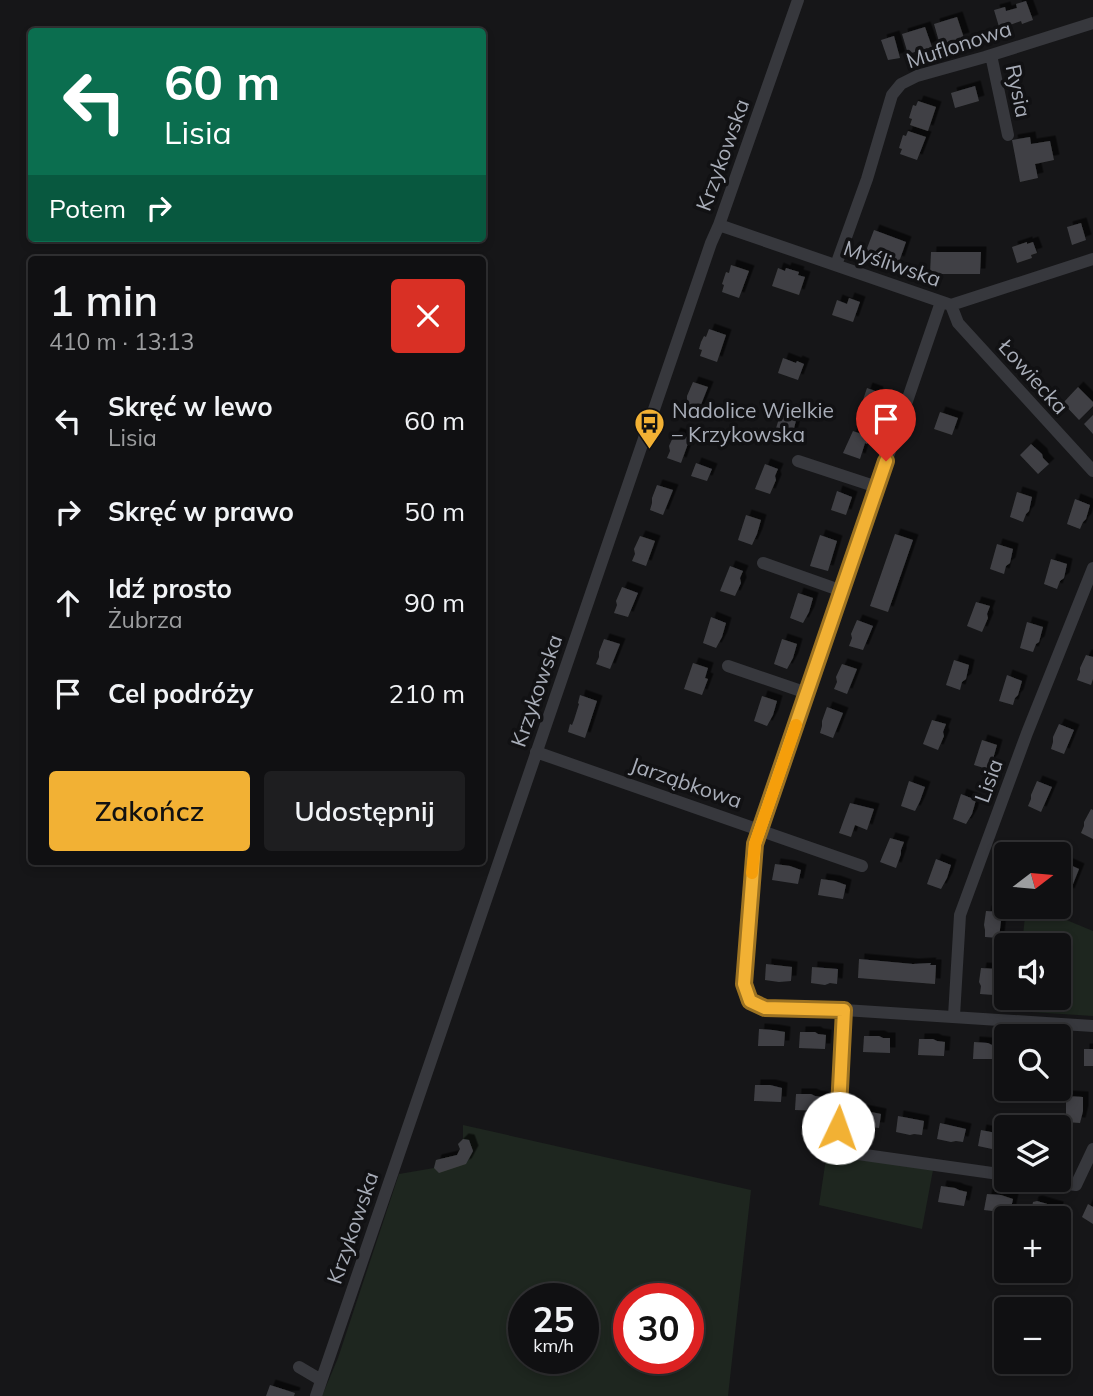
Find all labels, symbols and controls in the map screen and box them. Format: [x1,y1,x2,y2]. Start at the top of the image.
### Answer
street label: Muflonowa [903,15,1015,73]
text: 60 m [164,51,280,112]
icon: left [49,56,140,147]
street label: Rysia [1001,62,1037,120]
street label: Krzykowska [690,95,754,214]
text: Lisia [164,112,232,152]
icon: right [140,189,178,227]
text: Potem [49,192,126,225]
street label: Myśliwska [840,234,944,292]
text: 1 min [49,274,158,327]
button: close [391,279,465,353]
text: 410 m · 13:13 [49,327,194,356]
street label: Łowiecka [993,333,1074,419]
pin [856,389,916,461]
text: Skręć w lewo [108,390,273,423]
place label: Nadolice Wielkie – Krzykowska [672,397,834,447]
icon: arrive [867,400,905,438]
icon: left [49,402,87,440]
text: 60 m [404,404,465,437]
bus stop icon: Nadolice Wielkie – Krzykowska [632,406,666,450]
text: Lisia [108,423,157,452]
icon: right [49,493,87,531]
text: Skręć w prawo [108,495,294,528]
text: 50 m [404,495,465,528]
text: Idź prosto [108,572,232,605]
icon: ahead [49,584,87,622]
text: 90 m [404,586,465,619]
text: Żubrza [108,605,183,634]
street label: Krzykowska [505,631,567,750]
icon: arrive [49,675,87,713]
text: Cel podróży [108,677,253,710]
text: 210 m [389,677,465,710]
street label: Jarząbkowa [627,751,745,813]
street label: Lisia [968,755,1008,806]
button: Zakończ [49,771,250,851]
button: Udostępnij [264,771,465,851]
north arrow [994,842,1071,919]
map controls [994,842,1071,1374]
button: sound [994,933,1071,1010]
button: search [994,1024,1071,1101]
position arrow [801,1091,875,1165]
button: layers [994,1115,1071,1192]
street label: Krzykowska [321,1168,383,1287]
button: + [994,1206,1071,1283]
speed limit sign: 30 [613,1283,704,1374]
text: 25 [532,1297,575,1341]
button: − [994,1297,1071,1374]
text: km/h [533,1334,574,1357]

